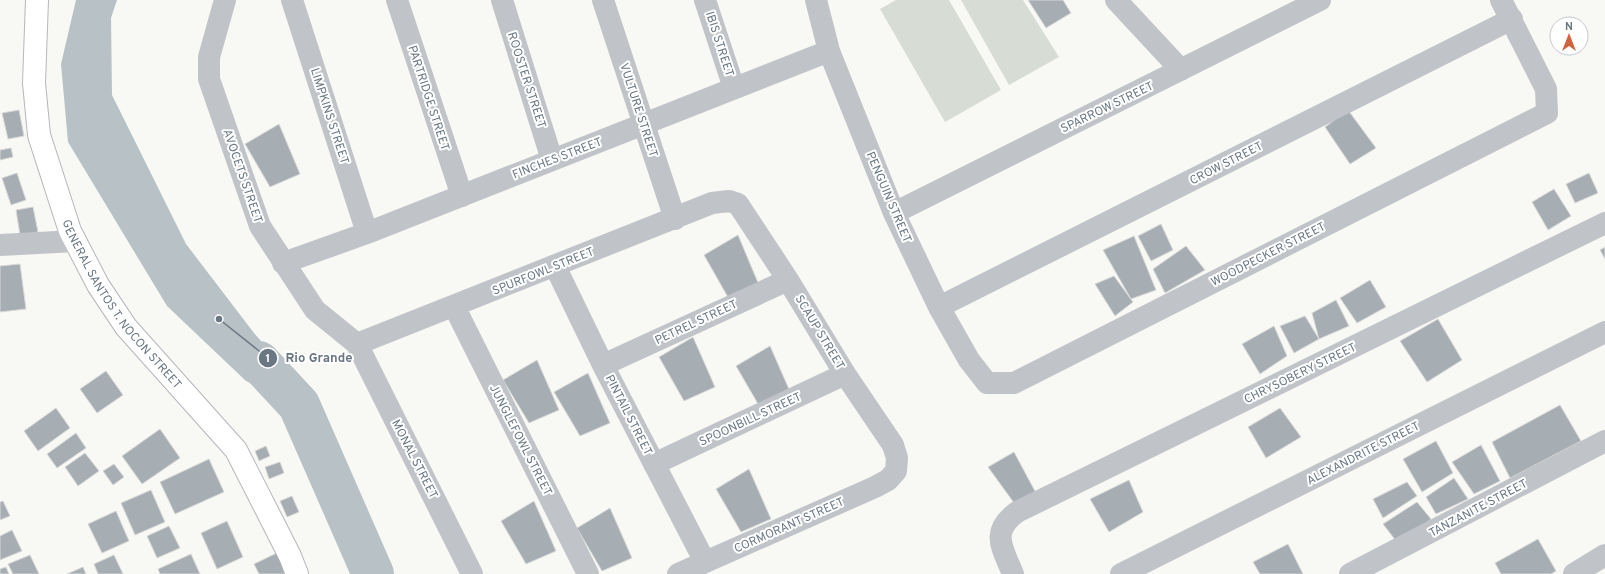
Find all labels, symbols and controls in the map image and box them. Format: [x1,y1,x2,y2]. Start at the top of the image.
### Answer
street label: IBIS STREET [701,10,737,79]
north arrow [1549,16,1589,56]
text: N [1565,20,1573,34]
street label: ROOSTER STREET [503,30,549,131]
street label: PARTRIDGE STREET [403,44,453,153]
street label: VULTURE STREET [615,61,661,160]
street label: LIMPKINS STREET [306,66,352,166]
street label: SPARROW STREET [1058,78,1157,137]
street label: AVOCETS STREET [218,127,266,225]
street label: FINCHES STREET [510,134,605,183]
street label: CROW STREET [1187,139,1266,189]
street label: PENGUIN STREET [862,149,914,245]
street label: GENERAL SANTOS T. NOCON STREET [58,218,185,393]
street label: WOODPECKER STREET [1208,219,1329,291]
street label: SPURFOWL STREET [490,244,597,300]
street label: SCAUP STREET [791,292,848,373]
street label: PETREL STREET [653,297,740,349]
street label: CHRYSOBERY STREET [1242,340,1359,408]
callout: Rio Grande [258,345,361,370]
text: 1 [266,351,270,367]
text: Rio Grande [285,351,353,367]
street label: PINTAIL STREET [601,372,655,459]
street label: JUNGLEFOWL STREET [485,382,555,499]
street label: SPOONBILL STREET [697,389,804,451]
street label: MONAL STREET [387,417,441,502]
street label: ALEXANDRITE STREET [1304,418,1423,489]
street label: TANZANITE STREET [1426,476,1530,542]
street label: CORMORANT STREET [732,494,847,557]

